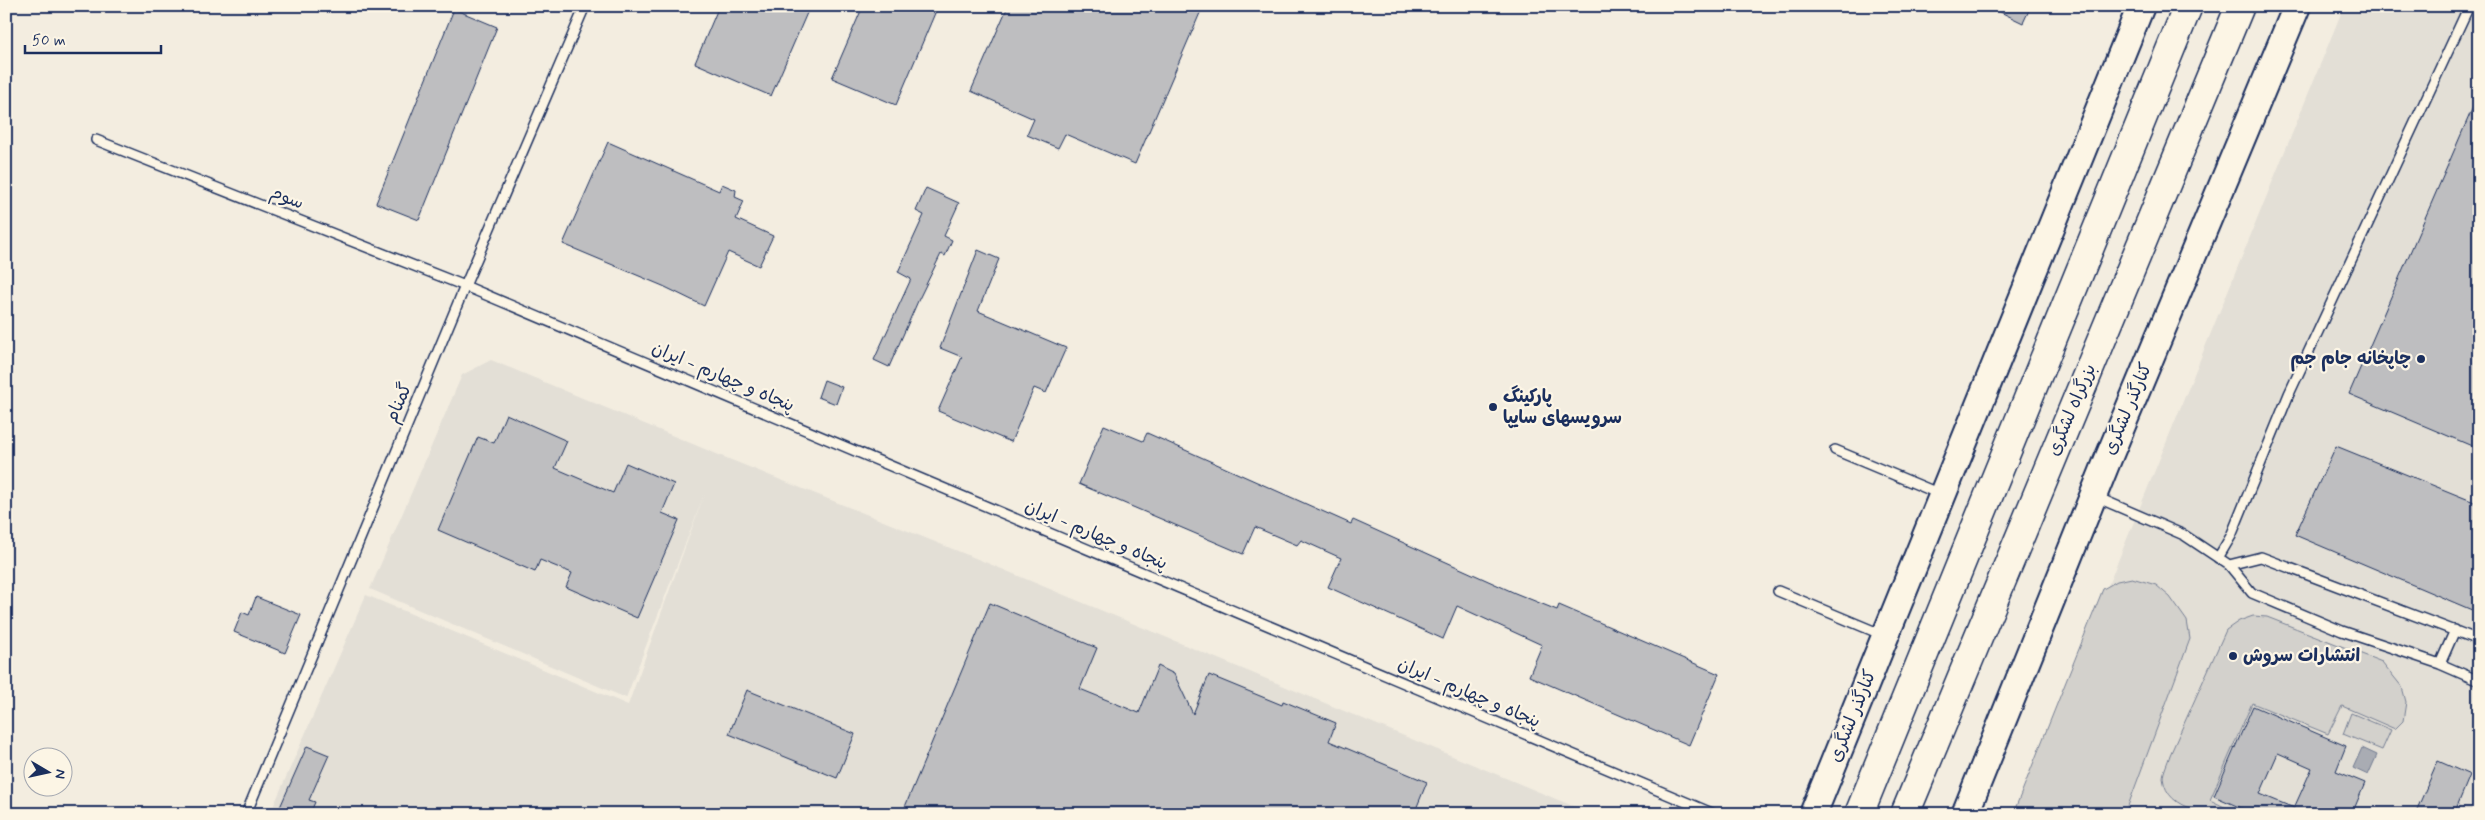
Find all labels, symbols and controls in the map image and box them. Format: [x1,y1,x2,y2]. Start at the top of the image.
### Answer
scale bar [25,22,161,54]
text: 50 m [32,31,66,51]
street label: سوم [266,180,307,216]
street label: پنجاه و چهارم - ایران [648,336,798,419]
place label: چاپخانه جام جم [2291,347,2411,372]
marker: چاپخانه جام جم [2415,353,2427,365]
street label: کنارگذر لشگری [2098,359,2158,459]
street label: بزرگراه لشگری [2042,360,2102,460]
street label: گمنام [380,379,419,427]
place label: پارکینگ سرویسهای سایپا [1503,385,1622,430]
marker: پارکینگ سرویسهای سایپا [1487,401,1499,413]
street label: پنجاه و چهارم - ایران [1021,494,1171,577]
place label: انتشارات سروش [2243,644,2360,668]
marker: انتشارات سروش [2227,650,2239,662]
street label: پنجاه و چهارم - ایران [1394,652,1544,735]
street label: کنارگذر لشگری [1824,666,1883,766]
north arrow [22,748,72,798]
text: N [50,768,69,780]

